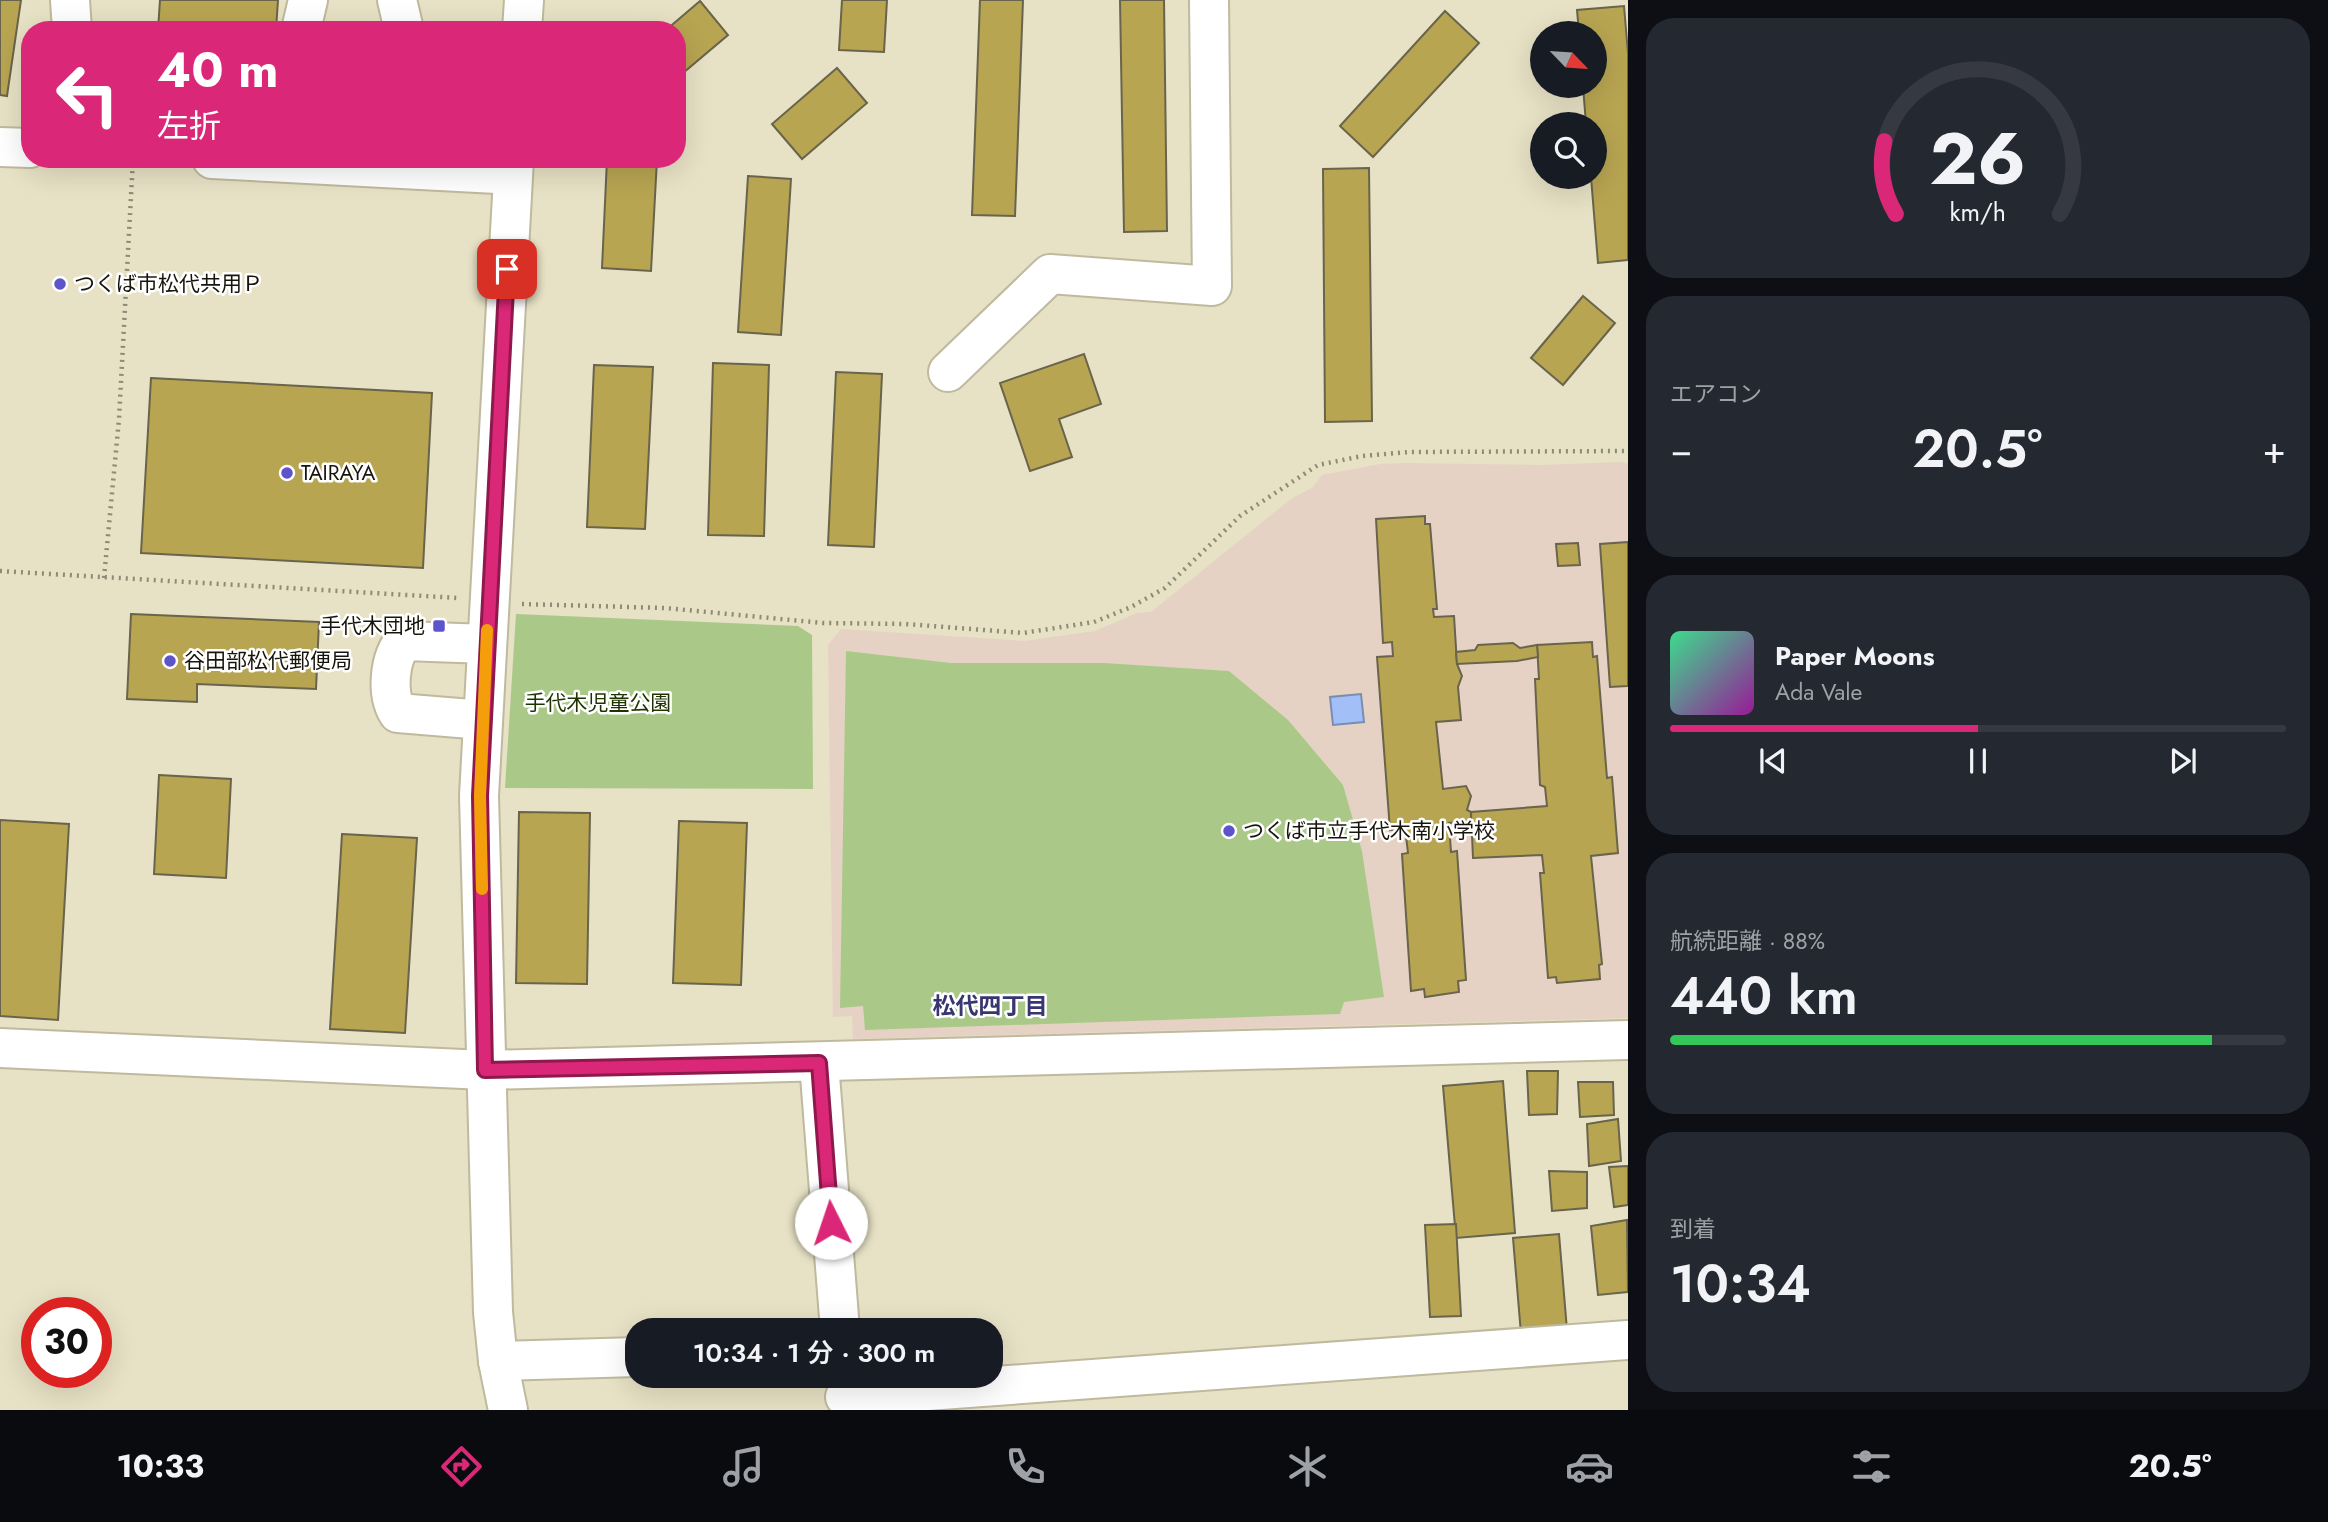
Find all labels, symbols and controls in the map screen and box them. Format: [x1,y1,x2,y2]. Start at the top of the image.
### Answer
north arrow [1530,21,1606,98]
map controls [1530,21,1607,189]
text: 40 m [157,35,279,105]
icon: left [42,49,133,140]
text: 左折 [157,103,221,149]
text: 26 [1930,107,2026,212]
button: search [1530,112,1607,189]
text: km/h [1950,194,2006,230]
pin [477,239,537,299]
icon: arrive [488,250,526,288]
place label: つくば市松代共用Ｐ [74,269,263,299]
marker: つくば市松代共用Ｐ [52,276,68,292]
text: エアコン [1670,377,1762,411]
text: 20.5° [1913,411,2042,487]
text: − [1670,422,1692,477]
text: + [2263,422,2286,477]
place label: TAIRAYA [301,458,376,488]
marker: TAIRAYA [279,465,295,481]
place label: 手代木団地 [320,611,425,641]
marker: 手代木団地 [431,618,447,634]
text: Paper Moons [1775,637,1935,675]
place label: 谷田部松代郵便局 [184,646,352,676]
marker: 谷田部松代郵便局 [162,653,178,669]
text: Ada Vale [1775,675,1862,709]
park label: 手代木児童公園 [525,688,672,718]
icon: previous [1754,742,1792,780]
icon: pause [1959,742,1997,780]
icon: next [2164,742,2202,780]
place label: つくば市立手代木南小学校 [1243,816,1495,846]
marker: つくば市立手代木南小学校 [1221,823,1237,839]
text: 航続距離 · 88% [1670,924,1825,958]
text: 440 km [1670,958,1858,1034]
district label: 松代四丁目 [933,989,1048,1023]
position arrow [794,1186,868,1260]
text: 到着 [1670,1212,1716,1246]
text: 10:34 [1670,1246,1811,1322]
speed limit sign: 30 [21,1297,112,1388]
text: 10:34 · 1 分 · 300 m [693,1334,935,1372]
icon: directions [437,1442,486,1491]
icon: music [719,1442,768,1491]
icon: phone [1001,1442,1050,1491]
icon: climate [1283,1442,1332,1491]
icon: car [1565,1442,1614,1491]
icon: filters [1847,1442,1896,1491]
text: 10:33 [116,1443,204,1489]
text: 20.5° [2129,1443,2211,1489]

